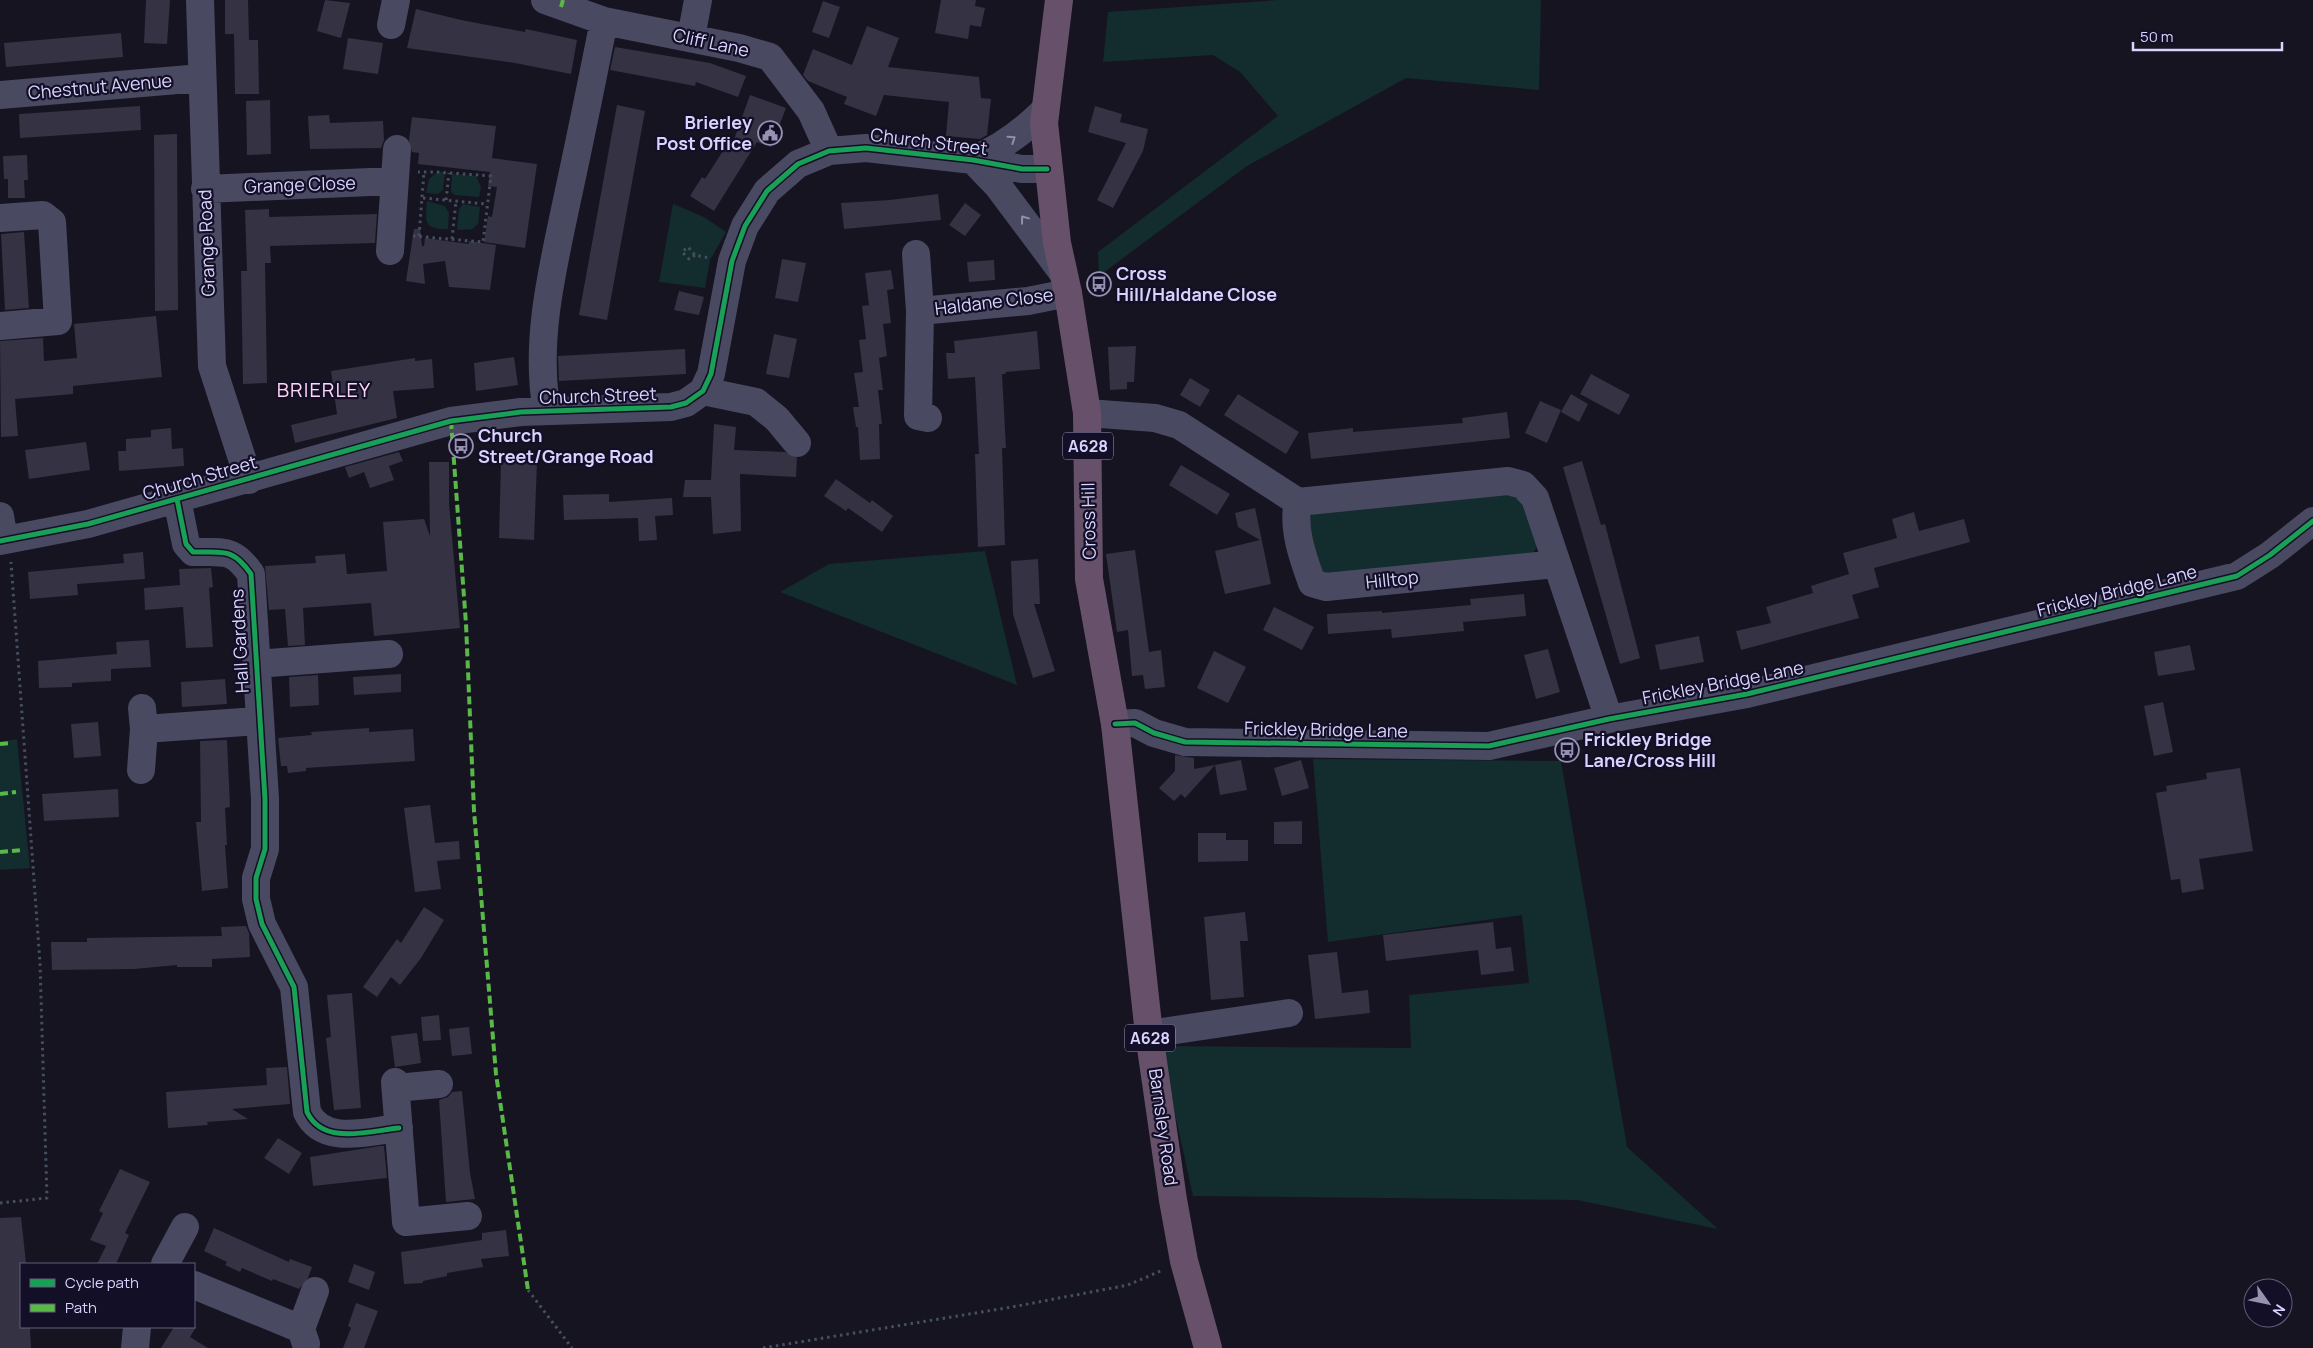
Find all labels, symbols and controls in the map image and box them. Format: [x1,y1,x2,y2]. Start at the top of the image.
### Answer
scale bar [2133,20,2282,52]
street label: Cliff Lane [671,22,751,62]
text: 50 m [2140,26,2174,47]
street label: Chestnut Avenue [27,68,173,104]
place label: Brierley Post Office [656,110,752,155]
public building icon: Brierley Post Office [757,120,783,146]
street label: Church Street [869,122,989,160]
one-way arrow [1006,136,1015,145]
street label: Grange Close [244,170,356,198]
street label: Grange Road [192,189,220,297]
one-way arrow [1021,216,1029,225]
place label: Cross Hill/Haldane Close [1116,261,1277,306]
bus stop icon: Cross Hill/Haldane Close [1086,271,1112,297]
street label: Haldane Close [933,282,1055,320]
district label: BRIERLEY [277,376,371,403]
street label: Church Street [539,381,657,409]
place label: Church Street/Grange Road [478,423,654,468]
road number: A628 [1063,432,1113,460]
bus stop icon: Church Street/Grange Road [448,433,474,459]
street label: Church Street [140,449,260,505]
street label: Cross Hill [1075,482,1101,560]
street label: Frickley Bridge Lane [2034,559,2199,621]
street label: Hilltop [1364,564,1420,594]
street label: Hall Gardens [224,588,254,694]
street label: Frickley Bridge Lane [1640,655,1805,709]
street label: Frickley Bridge Lane [1244,716,1408,742]
place label: Frickley Bridge Lane/Cross Hill [1584,727,1716,772]
bus stop icon: Frickley Bridge Lane/Cross Hill [1554,737,1580,763]
road number: A628 [1125,1024,1175,1052]
street label: Barnsley Road [1144,1067,1184,1187]
legend [20,1263,195,1328]
text: Cycle path [65,1272,139,1293]
north arrow [2243,1278,2293,1328]
text: Path [65,1297,97,1318]
text: N [2269,1301,2290,1320]

